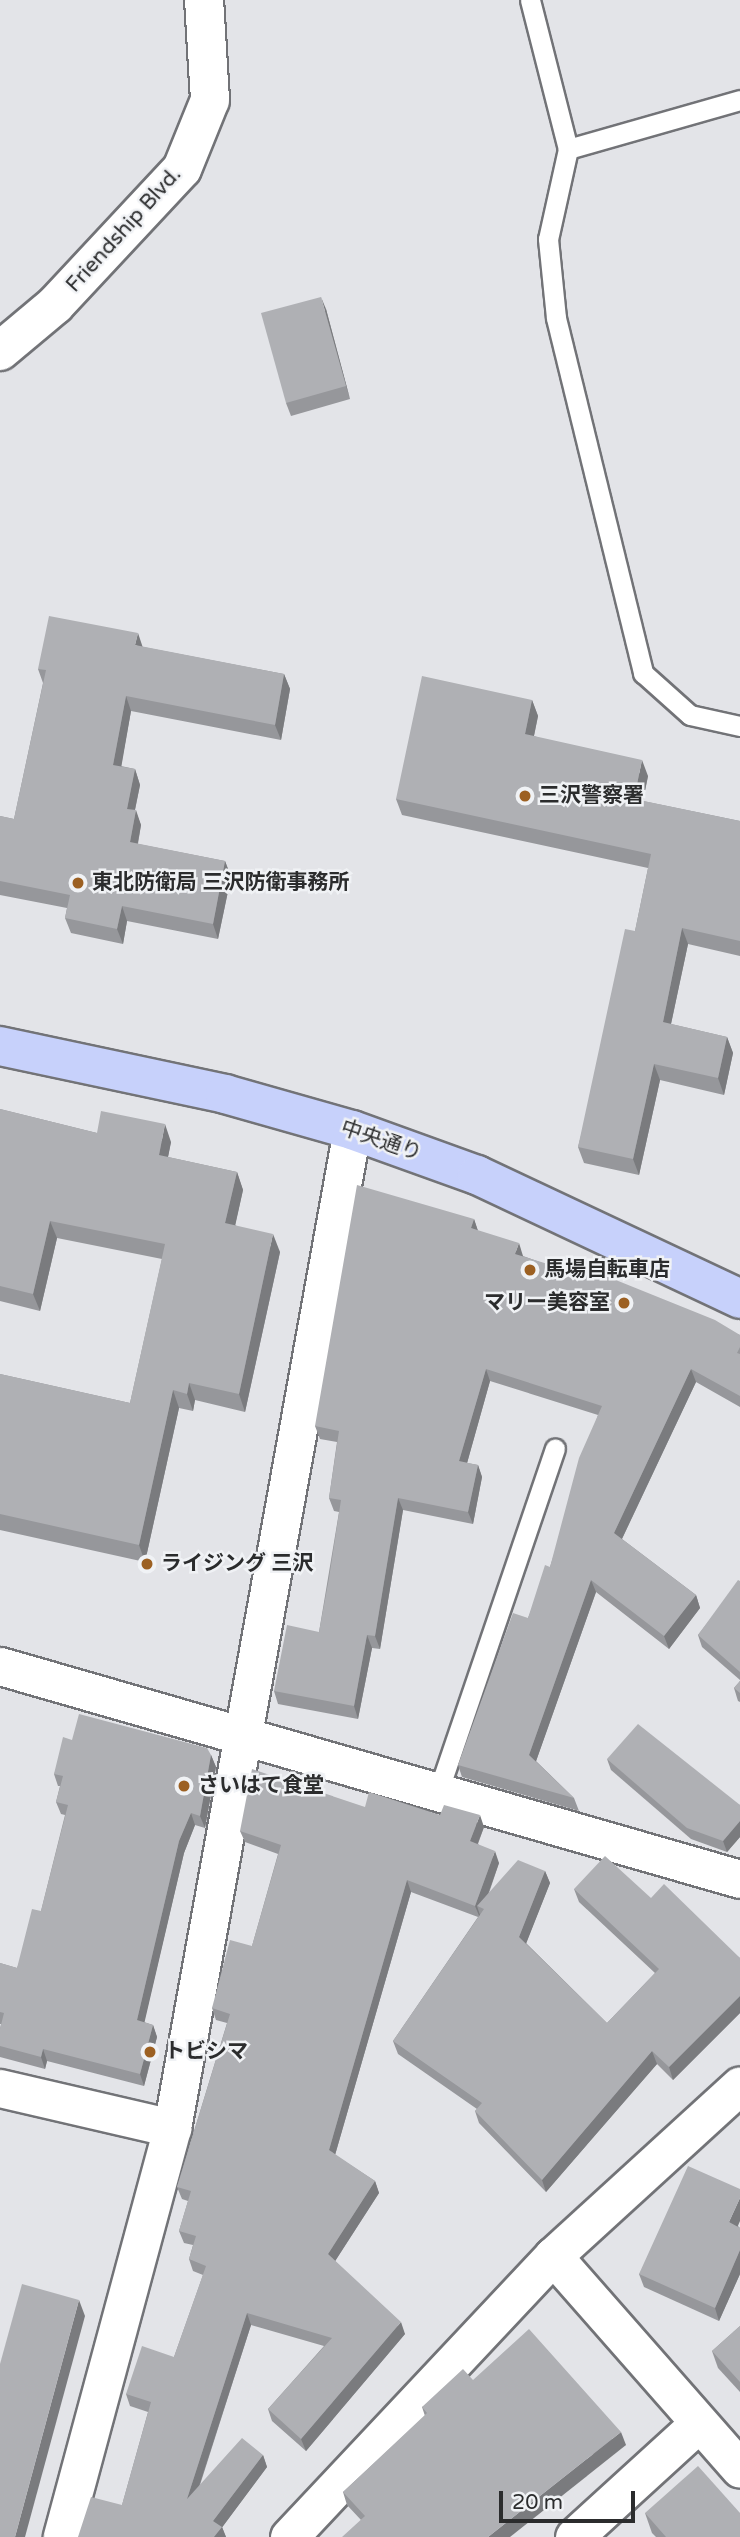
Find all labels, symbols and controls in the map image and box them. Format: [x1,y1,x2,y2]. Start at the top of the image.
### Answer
street label: Friendship Blvd. [61,162,187,298]
place label: 三沢警察署 [539,783,644,809]
marker: 三沢警察署 [517,788,533,804]
place label: 東北防衛局 三沢防衛事務所 [92,870,349,896]
marker: 東北防衛局 三沢防衛事務所 [70,875,86,891]
street label: 中央通り [337,1115,425,1167]
place label: 馬場自転車店 [544,1257,670,1283]
marker: 馬場自転車店 [522,1262,538,1278]
place label: マリー美容室 [484,1290,610,1316]
marker: マリー美容室 [616,1295,632,1311]
place label: ライジング 三沢 [161,1551,313,1577]
marker: ライジング 三沢 [139,1556,155,1572]
place label: さいはて食堂 [198,1773,324,1799]
marker: さいはて食堂 [176,1778,192,1794]
place label: トビシマ [164,2039,248,2065]
marker: トビシマ [142,2044,158,2060]
scale bar [502,2478,638,2522]
text: 20 m [512,2490,563,2515]

